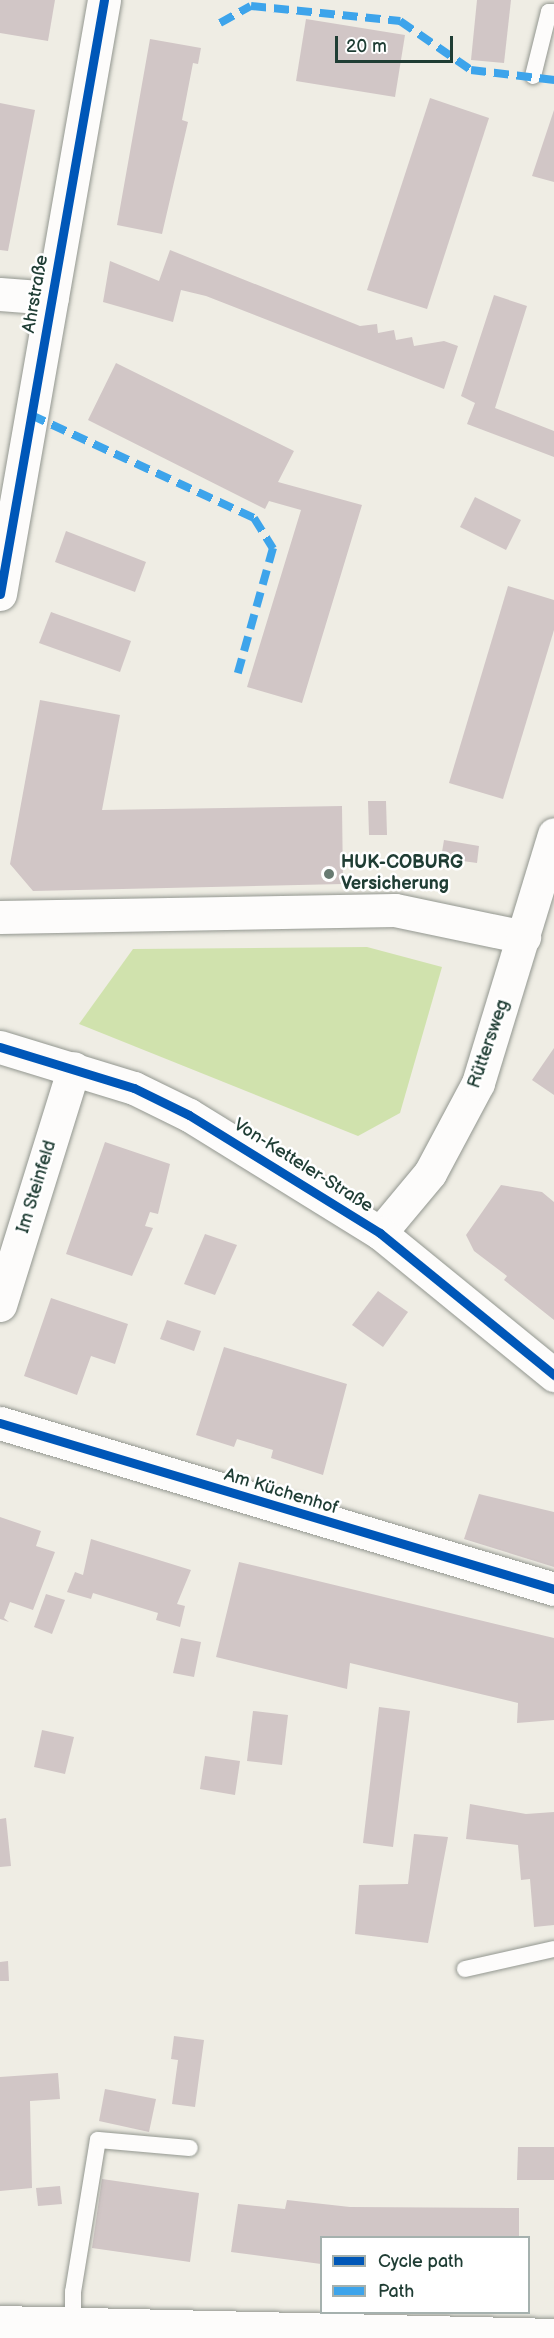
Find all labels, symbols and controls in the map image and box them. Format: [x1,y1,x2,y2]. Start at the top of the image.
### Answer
scale bar [338,24,456,62]
text: 20 m [346,36,387,57]
street label: Ahrstraße [19,253,53,335]
place label: HUK-COBURG Versicherung [341,853,463,896]
marker: HUK-COBURG Versicherung [322,867,336,881]
street label: Rüttersweg [464,997,514,1091]
street label: Von-Ketteler-Straße [229,1114,377,1218]
street label: Im Steinfeld [13,1138,61,1236]
street label: Am Küchenhof [221,1464,341,1520]
legend [320,2236,530,2314]
text: Cycle path [378,2251,464,2272]
text: Path [378,2281,414,2302]

